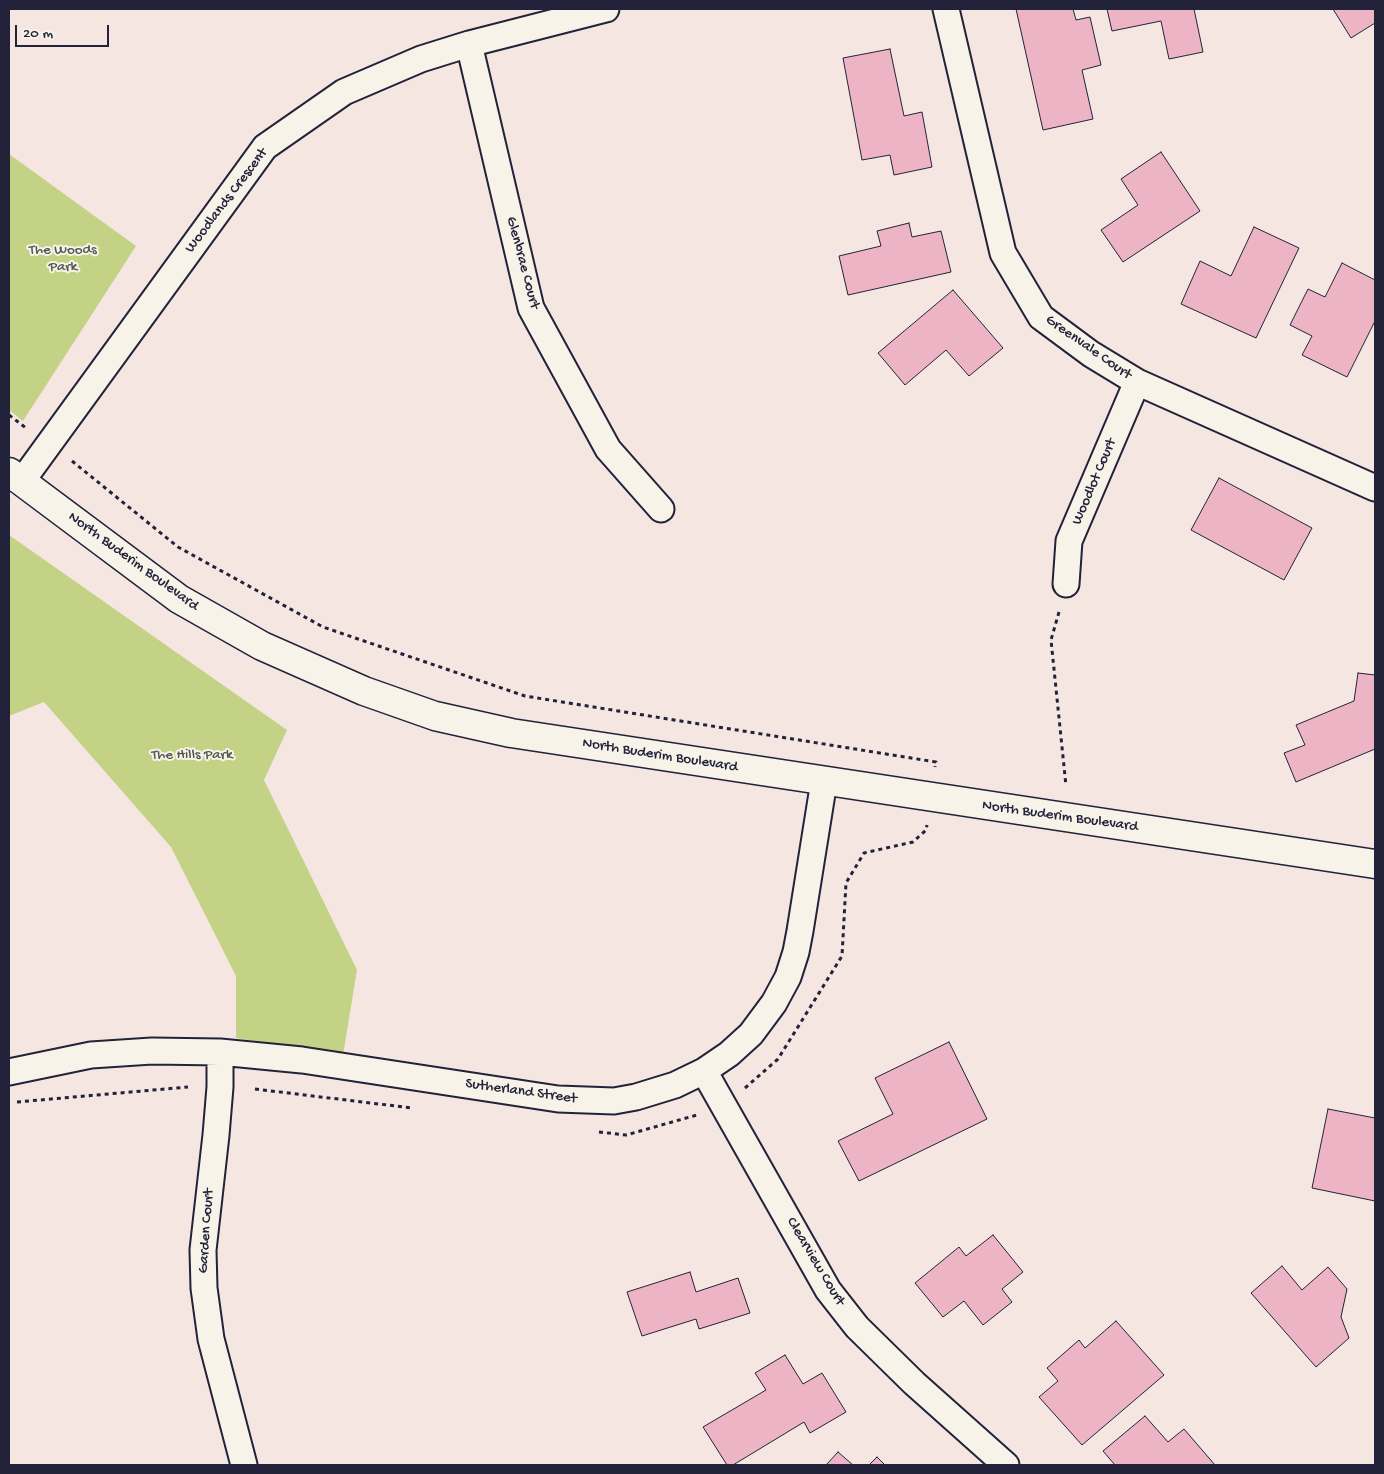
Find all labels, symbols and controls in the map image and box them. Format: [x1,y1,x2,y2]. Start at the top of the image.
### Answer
scale bar [18,15,111,47]
text: 20 m [23,25,53,43]
street label: Woodlands Crescent [182,145,272,257]
street label: Glenbrae Court [501,215,543,311]
park label: The Woods Park [29,242,97,277]
street label: Greenvale Court [1041,312,1135,384]
street label: Woodlot Court [1069,436,1121,528]
street label: North Buderim Boulevard [64,509,202,615]
street label: North Buderim Boulevard [581,735,739,777]
park label: The Hills Park [151,747,233,765]
street label: North Buderim Boulevard [981,797,1139,837]
street label: Sutherland Street [464,1075,578,1109]
street label: Garden Court [195,1188,219,1274]
street label: Clearview Court [782,1215,848,1309]

